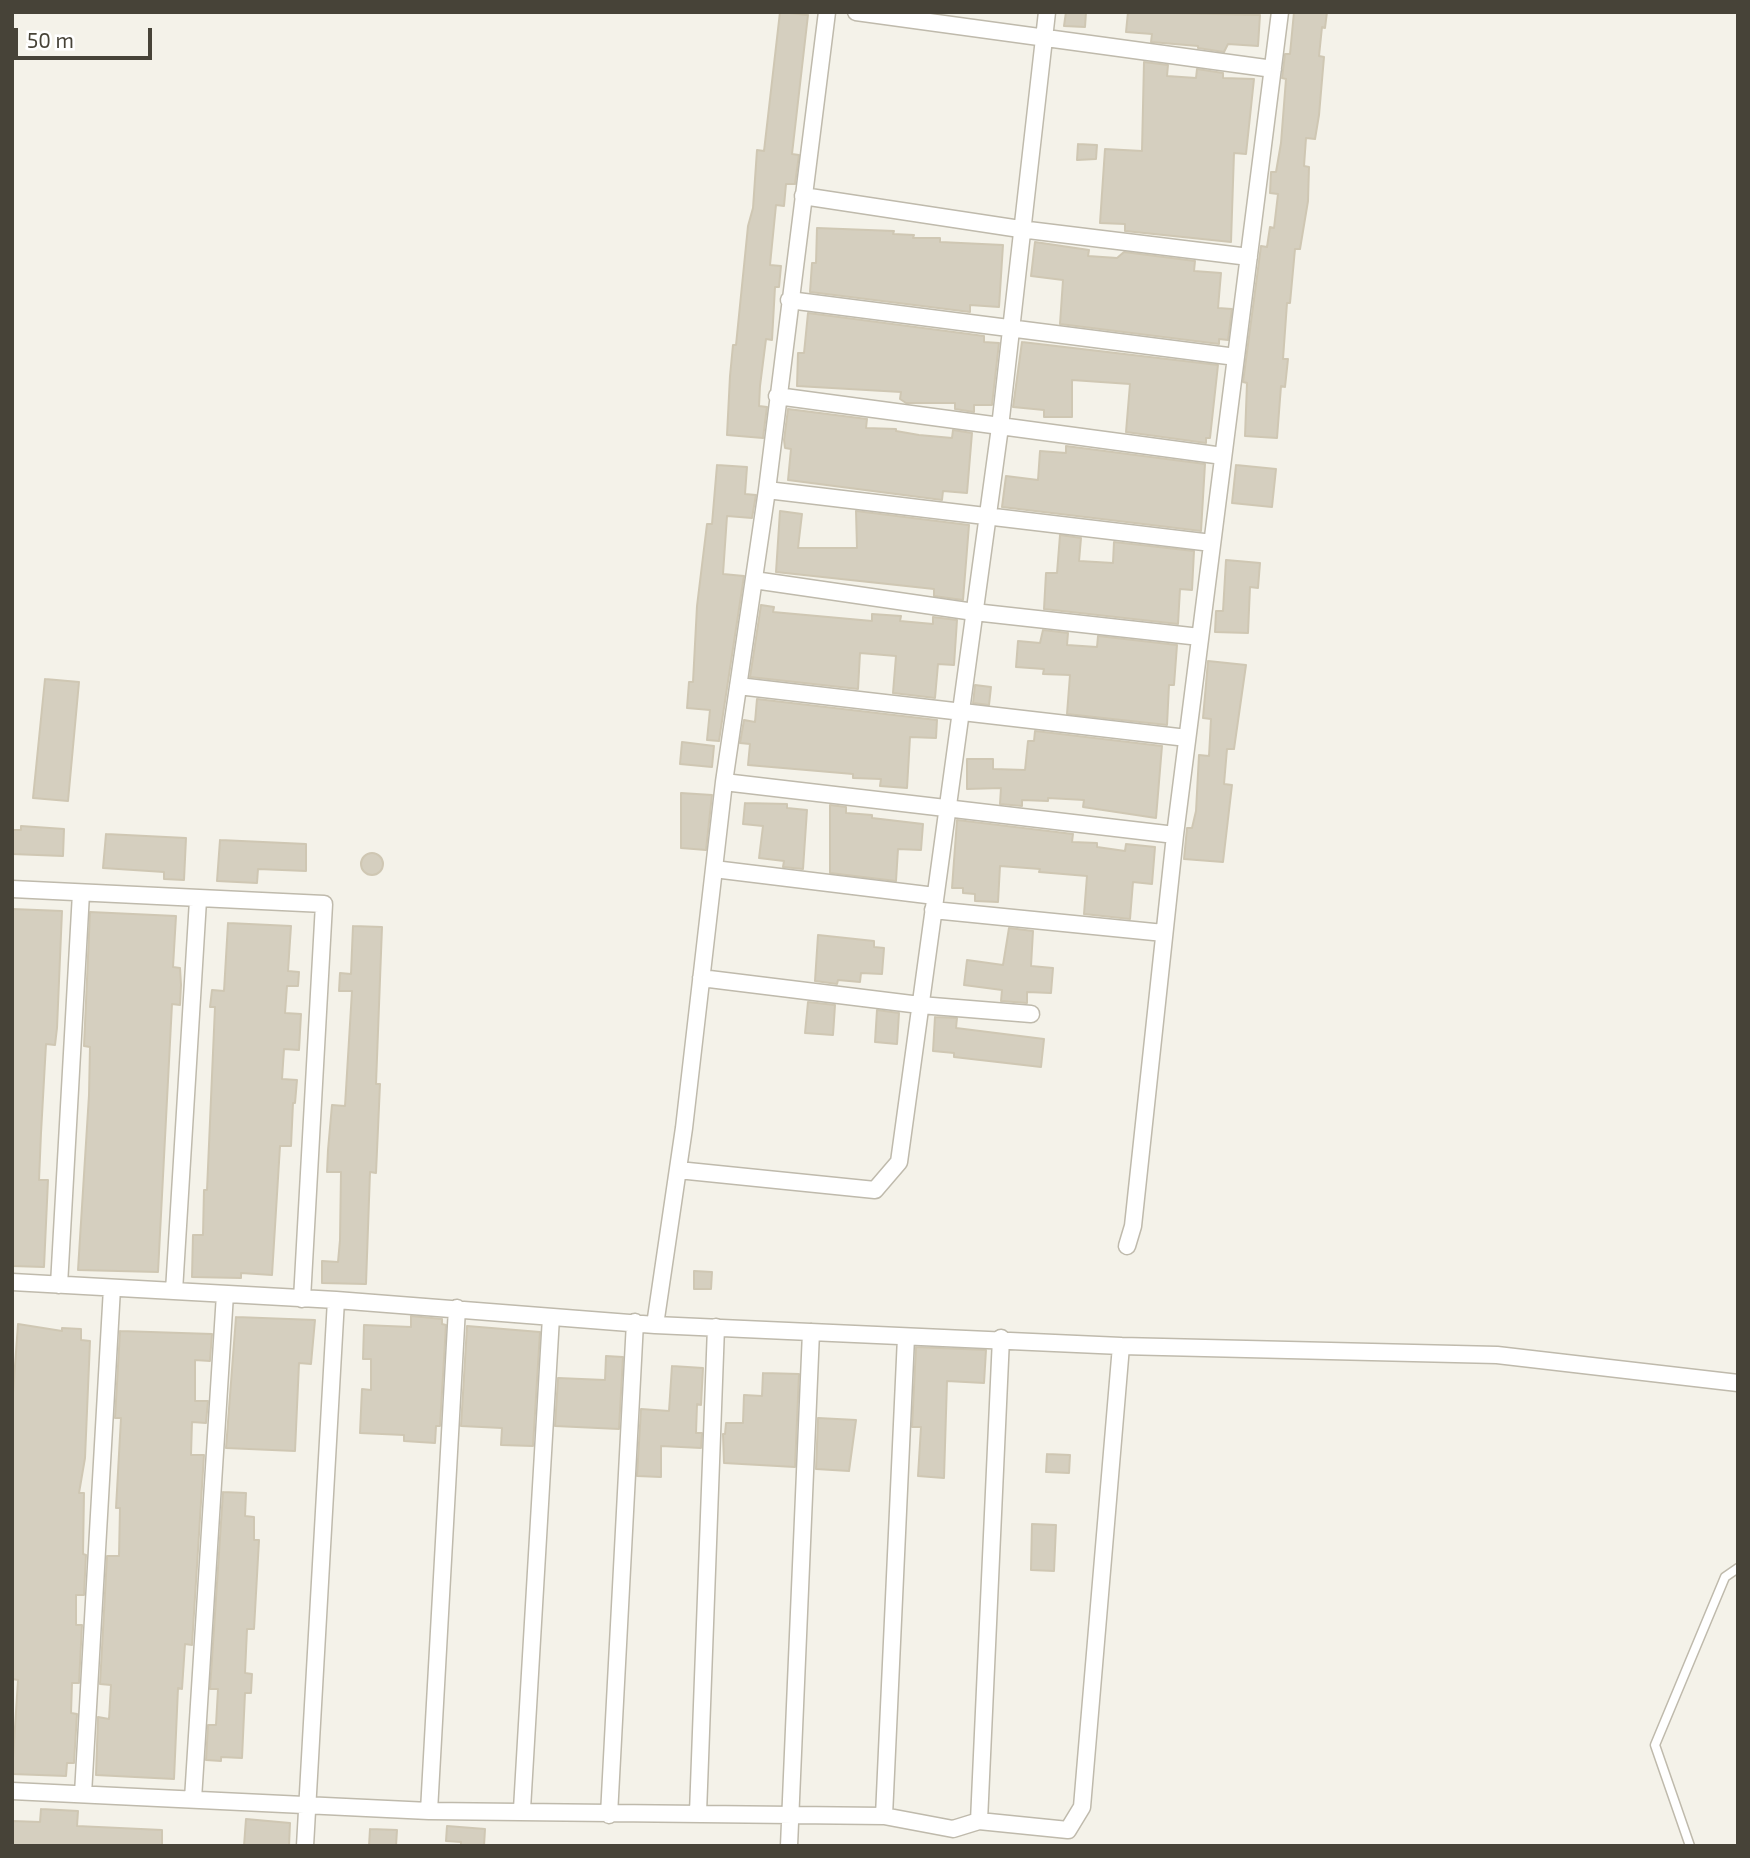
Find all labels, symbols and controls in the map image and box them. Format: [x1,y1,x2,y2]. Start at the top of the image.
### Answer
scale bar [18,14,156,58]
text: 50 m [27,27,74,52]

